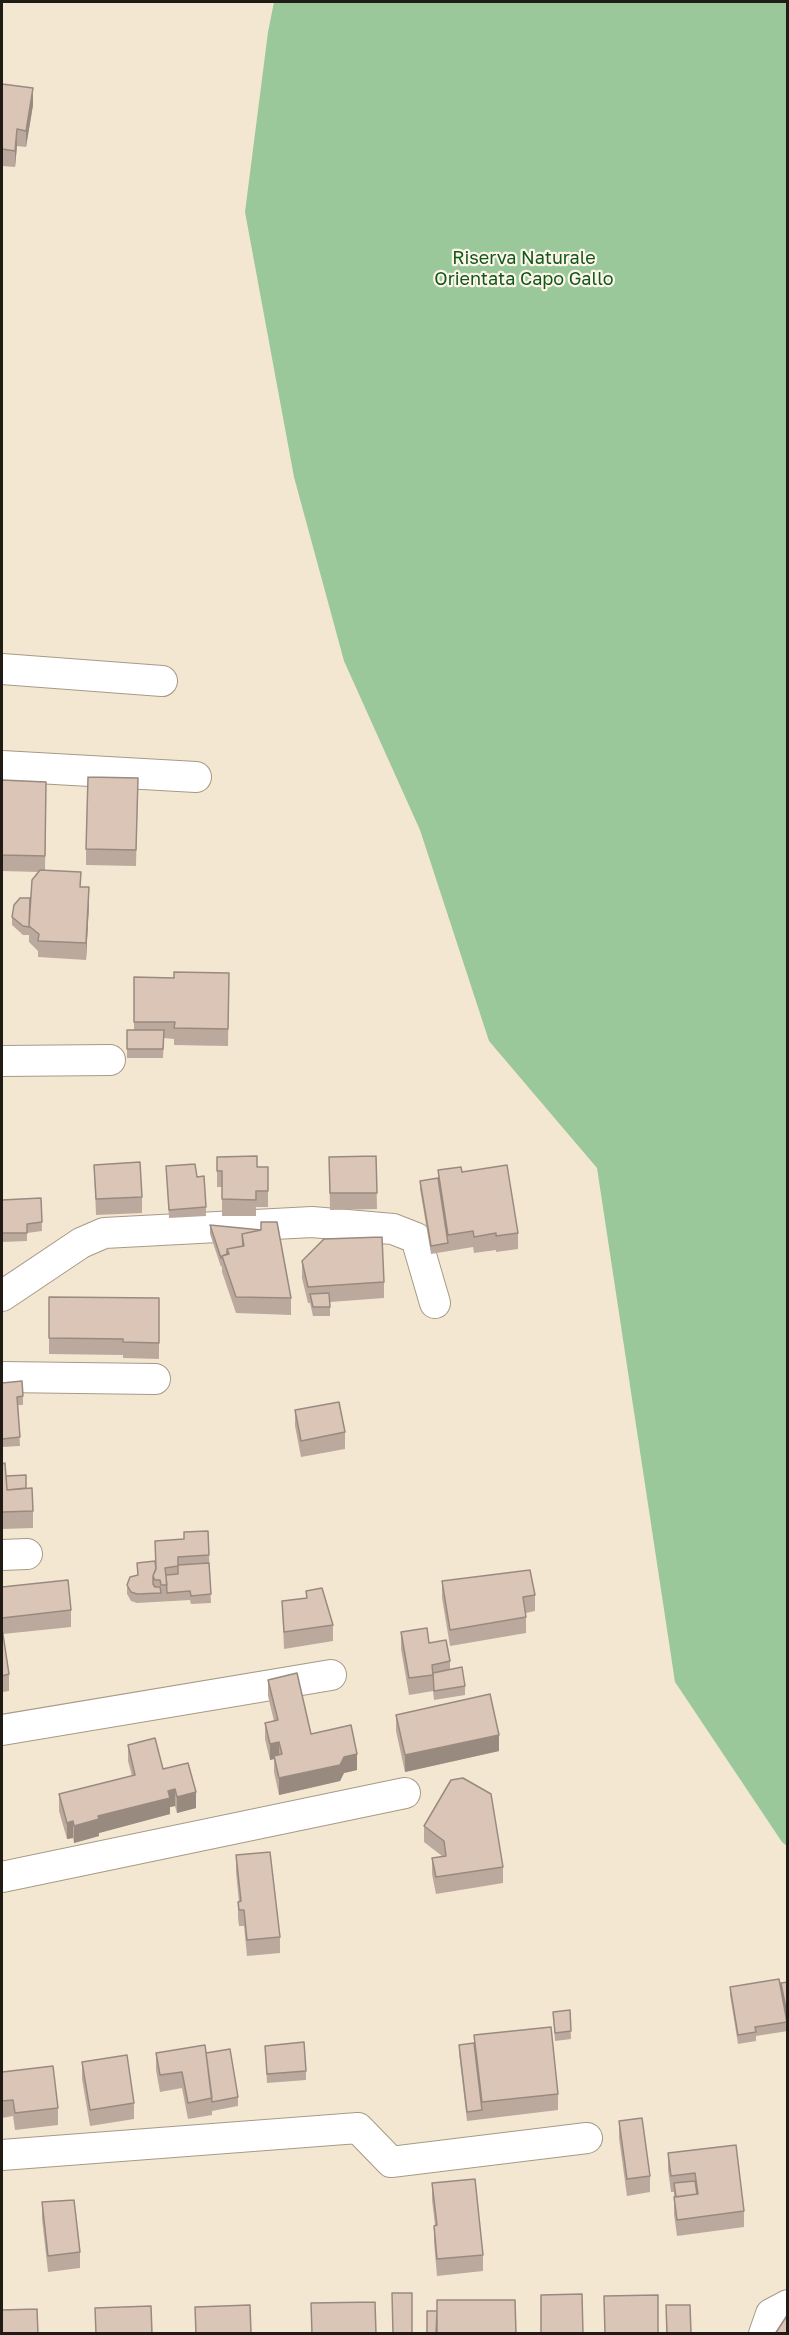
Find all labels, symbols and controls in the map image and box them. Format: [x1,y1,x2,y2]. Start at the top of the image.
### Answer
park label: Riserva Naturale Orientata Capo Gallo [434,247,614,290]

